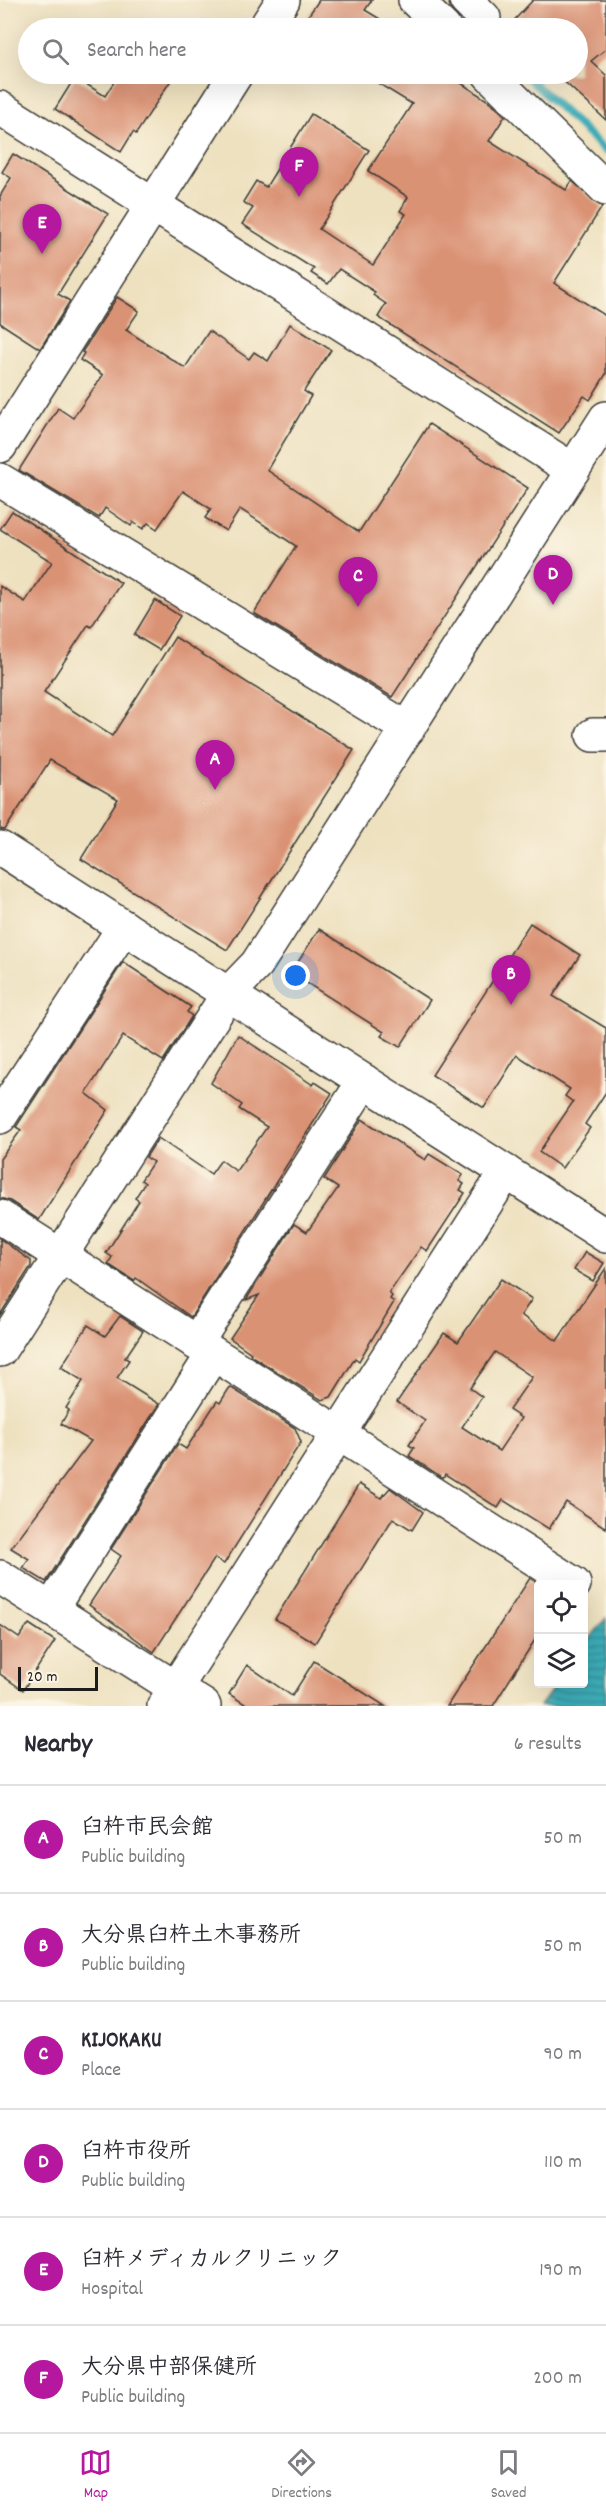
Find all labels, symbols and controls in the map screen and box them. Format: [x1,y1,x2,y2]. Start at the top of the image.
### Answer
search box [18,18,588,84]
icon: search [39,35,72,68]
text: Search here [87,36,186,67]
pin: F [280,148,318,197]
pin: E [22,204,62,254]
pin: D [534,556,572,605]
pin: C [338,558,378,607]
pin: A [196,740,234,790]
pin: B [492,956,530,1005]
your location [281,961,310,990]
map controls [534,1580,588,1688]
button: locate [534,1580,588,1634]
button: layers [534,1634,588,1688]
scale bar [18,1664,98,1692]
text: 20 m [27,1666,57,1689]
text: Nearby [24,1727,92,1764]
text: 6 results [514,1731,582,1759]
text: 臼杵市民会館 [81,1813,213,1844]
text: A [38,1825,49,1853]
text: 50 m [544,1825,582,1853]
text: Public building [81,1844,185,1872]
text: 大分県臼杵土木事務所 [81,1921,301,1952]
text: B [39,1933,48,1961]
text: 50 m [544,1933,582,1961]
text: Public building [81,1952,185,1980]
text: KIJOKAKU [81,2026,162,2057]
text: C [39,2041,48,2069]
text: 90 m [544,2041,582,2069]
text: Place [81,2057,121,2085]
text: 臼杵市役所 [81,2137,191,2168]
text: D [38,2149,49,2177]
text: 110 m [544,2149,582,2177]
text: Public building [81,2168,185,2196]
text: 臼杵メディカルクリニック [81,2245,342,2276]
text: E [39,2257,48,2285]
text: 190 m [539,2257,582,2285]
text: Hospital [81,2276,143,2304]
text: 大分県中部保健所 [81,2353,257,2384]
text: F [39,2365,48,2393]
text: 200 m [533,2365,582,2393]
text: Public building [81,2384,185,2412]
tab: Map [79,2446,112,2505]
tab: Directions [271,2446,332,2505]
tab: Saved [491,2446,527,2505]

